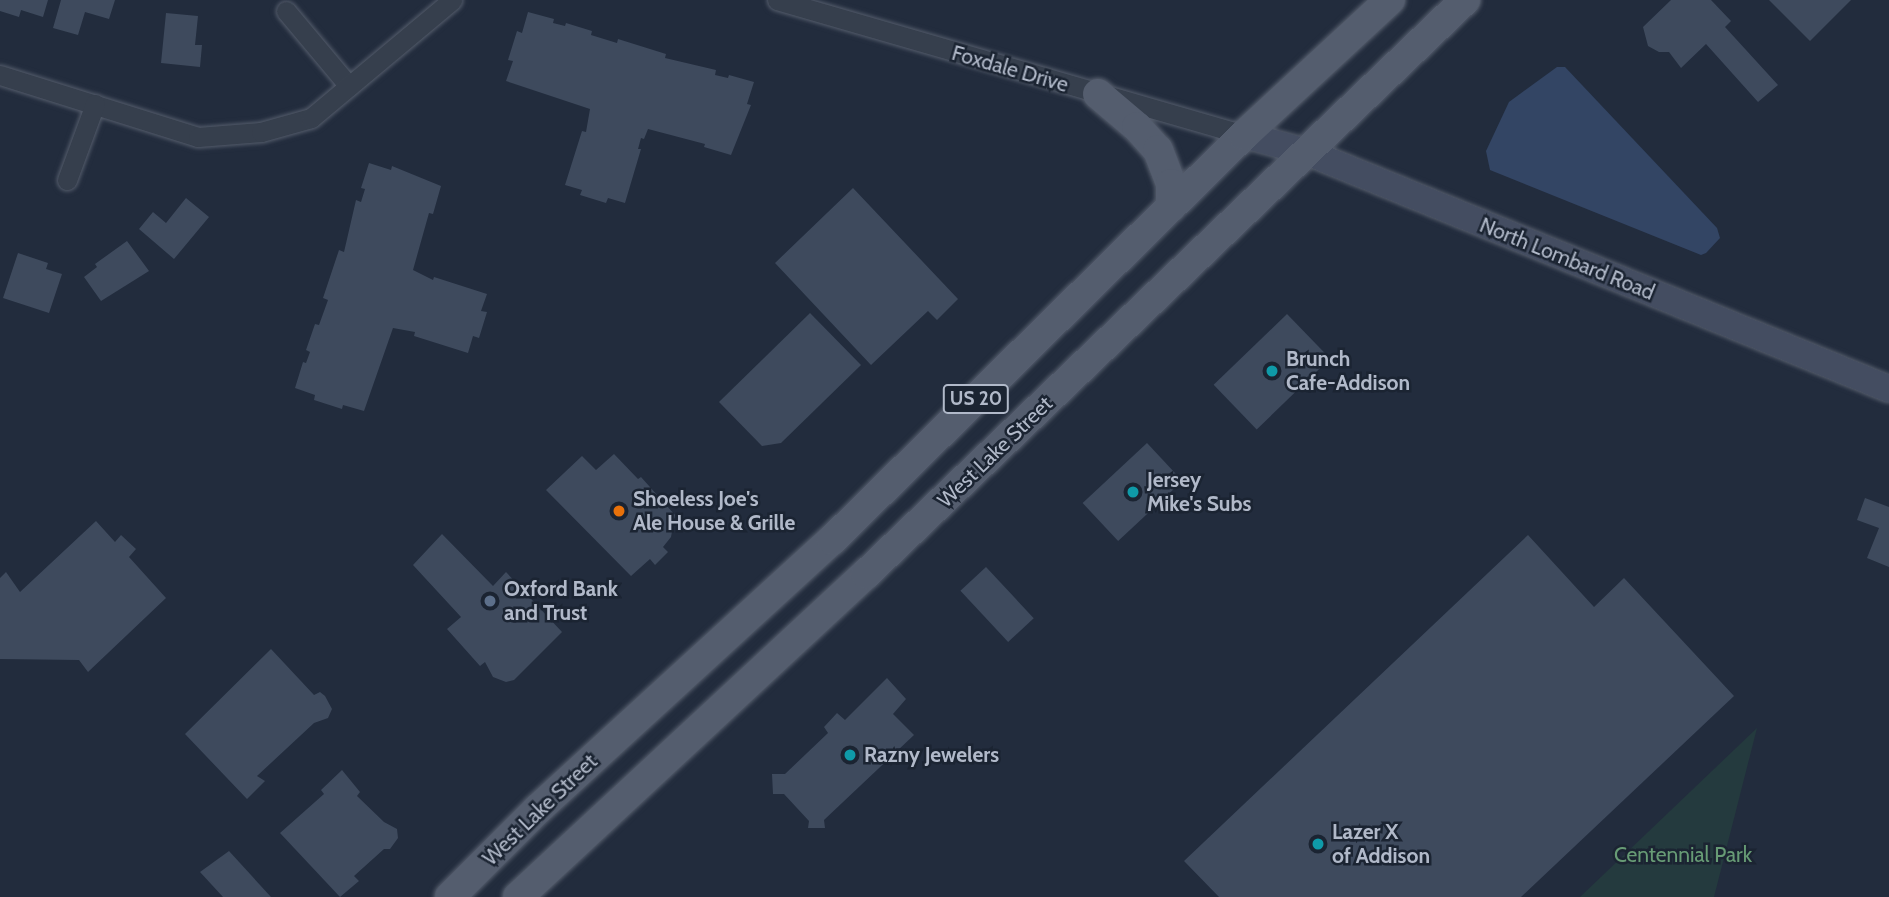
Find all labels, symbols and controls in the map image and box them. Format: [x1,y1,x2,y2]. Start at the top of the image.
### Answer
street label: Foxdale Drive [949,40,1071,98]
street label: North Lombard Road [1476,212,1658,306]
place label: Brunch Cafe-Addison [1286,346,1410,396]
marker: Brunch Cafe-Addison [1264,363,1280,379]
road number: US 20 [943,384,1009,414]
street label: West Lake Street [933,391,1057,513]
place label: Jersey Mike's Subs [1147,467,1251,517]
marker: Jersey Mike's Subs [1125,484,1141,500]
place label: Shoeless Joe's Ale House & Grille [633,486,795,536]
marker: Shoeless Joe's Ale House & Grille [611,503,627,519]
place label: Oxford Bank and Trust [504,576,618,626]
marker: Oxford Bank and Trust [482,593,498,609]
place label: Razny Jewelers [864,742,999,768]
marker: Razny Jewelers [842,747,858,763]
street label: West Lake Street [478,749,602,871]
place label: Lazer X of Addison [1332,819,1430,869]
marker: Lazer X of Addison [1310,836,1326,852]
park label: Centennial Park [1614,842,1752,868]

